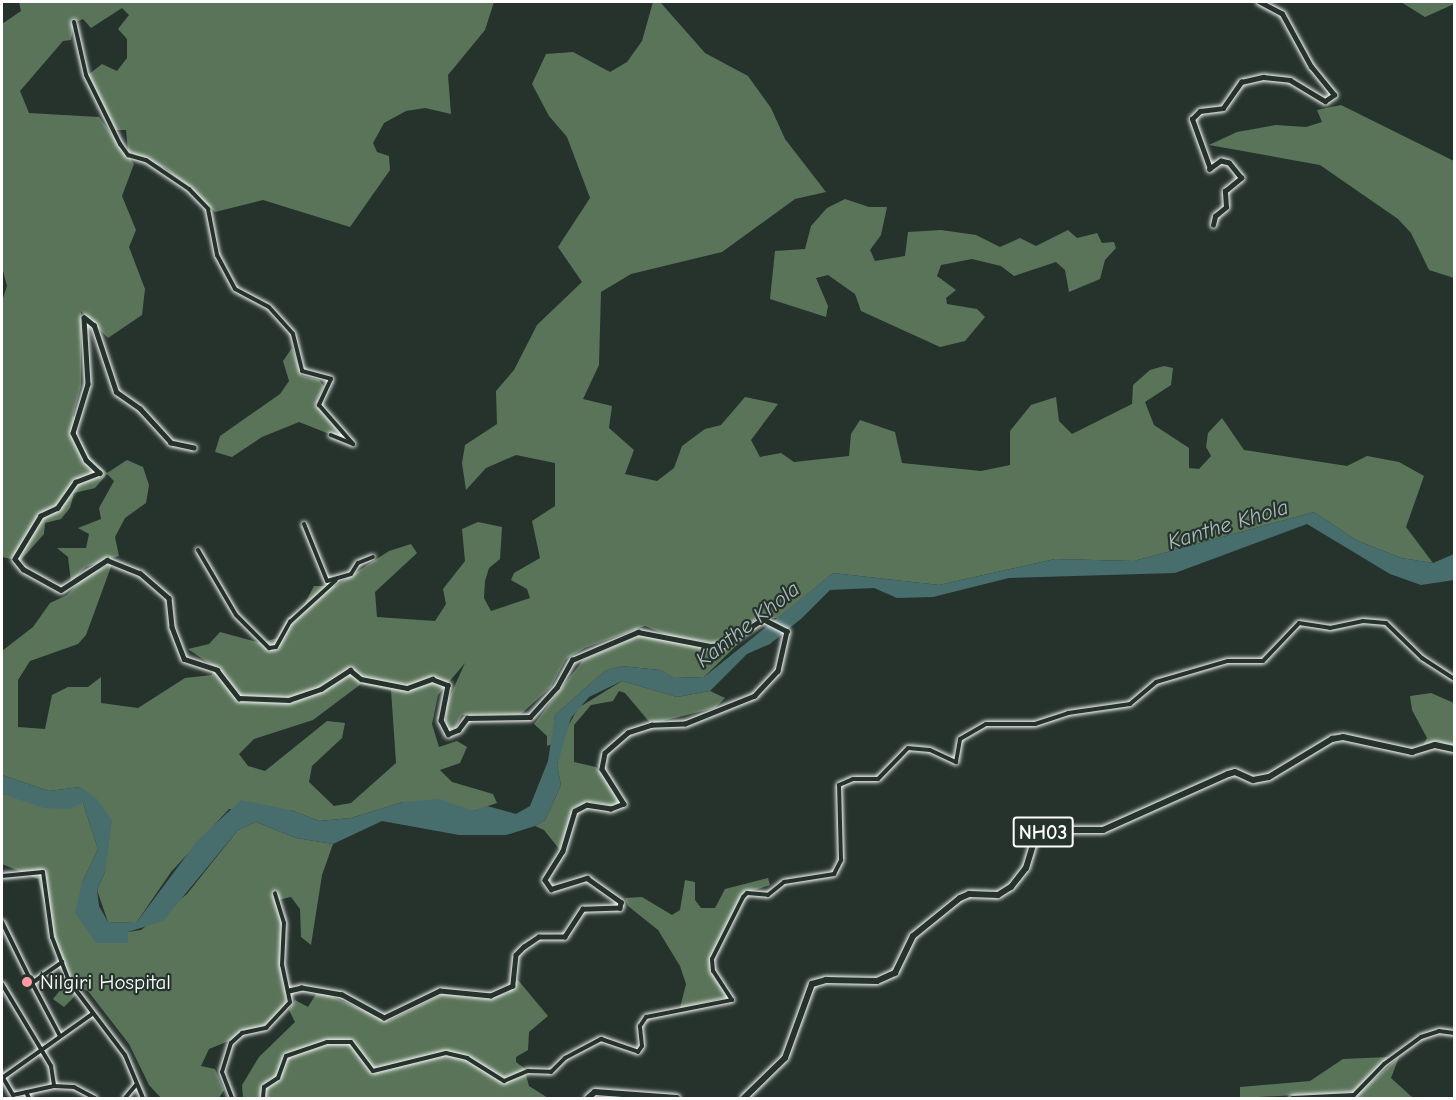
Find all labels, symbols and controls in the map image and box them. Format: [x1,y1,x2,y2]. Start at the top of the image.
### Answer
water label: Kanthe Khola [1165,494,1291,556]
water label: Kanthe Khola [691,576,805,674]
road number: NH03 [1012,815,1074,849]
place label: Nilgiri Hospital [40,969,171,995]
marker: Nilgiri Hospital [18,973,36,991]

